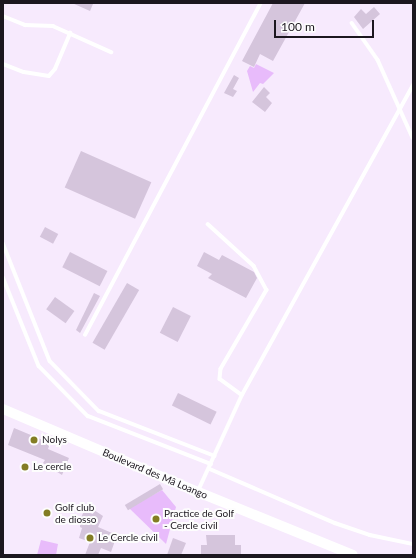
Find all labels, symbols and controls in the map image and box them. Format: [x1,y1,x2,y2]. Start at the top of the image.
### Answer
scale bar [276,12,376,38]
text: 100 m [281,19,315,34]
place label: Nolys [42,434,67,446]
marker: Nolys [29,435,39,445]
street label: Boulevard des Mâ Loango [101,446,209,502]
place label: Le cercle [33,461,71,473]
marker: Le cercle [20,462,30,472]
place label: Golf club de diosso [55,501,96,524]
place label: Practice de Golf - Cercle civil [164,507,234,530]
marker: Golf club de diosso [42,508,52,518]
marker: Practice de Golf - Cercle civil [151,514,161,524]
place label: Le Cercle civil [98,532,158,544]
marker: Le Cercle civil [85,533,95,543]

